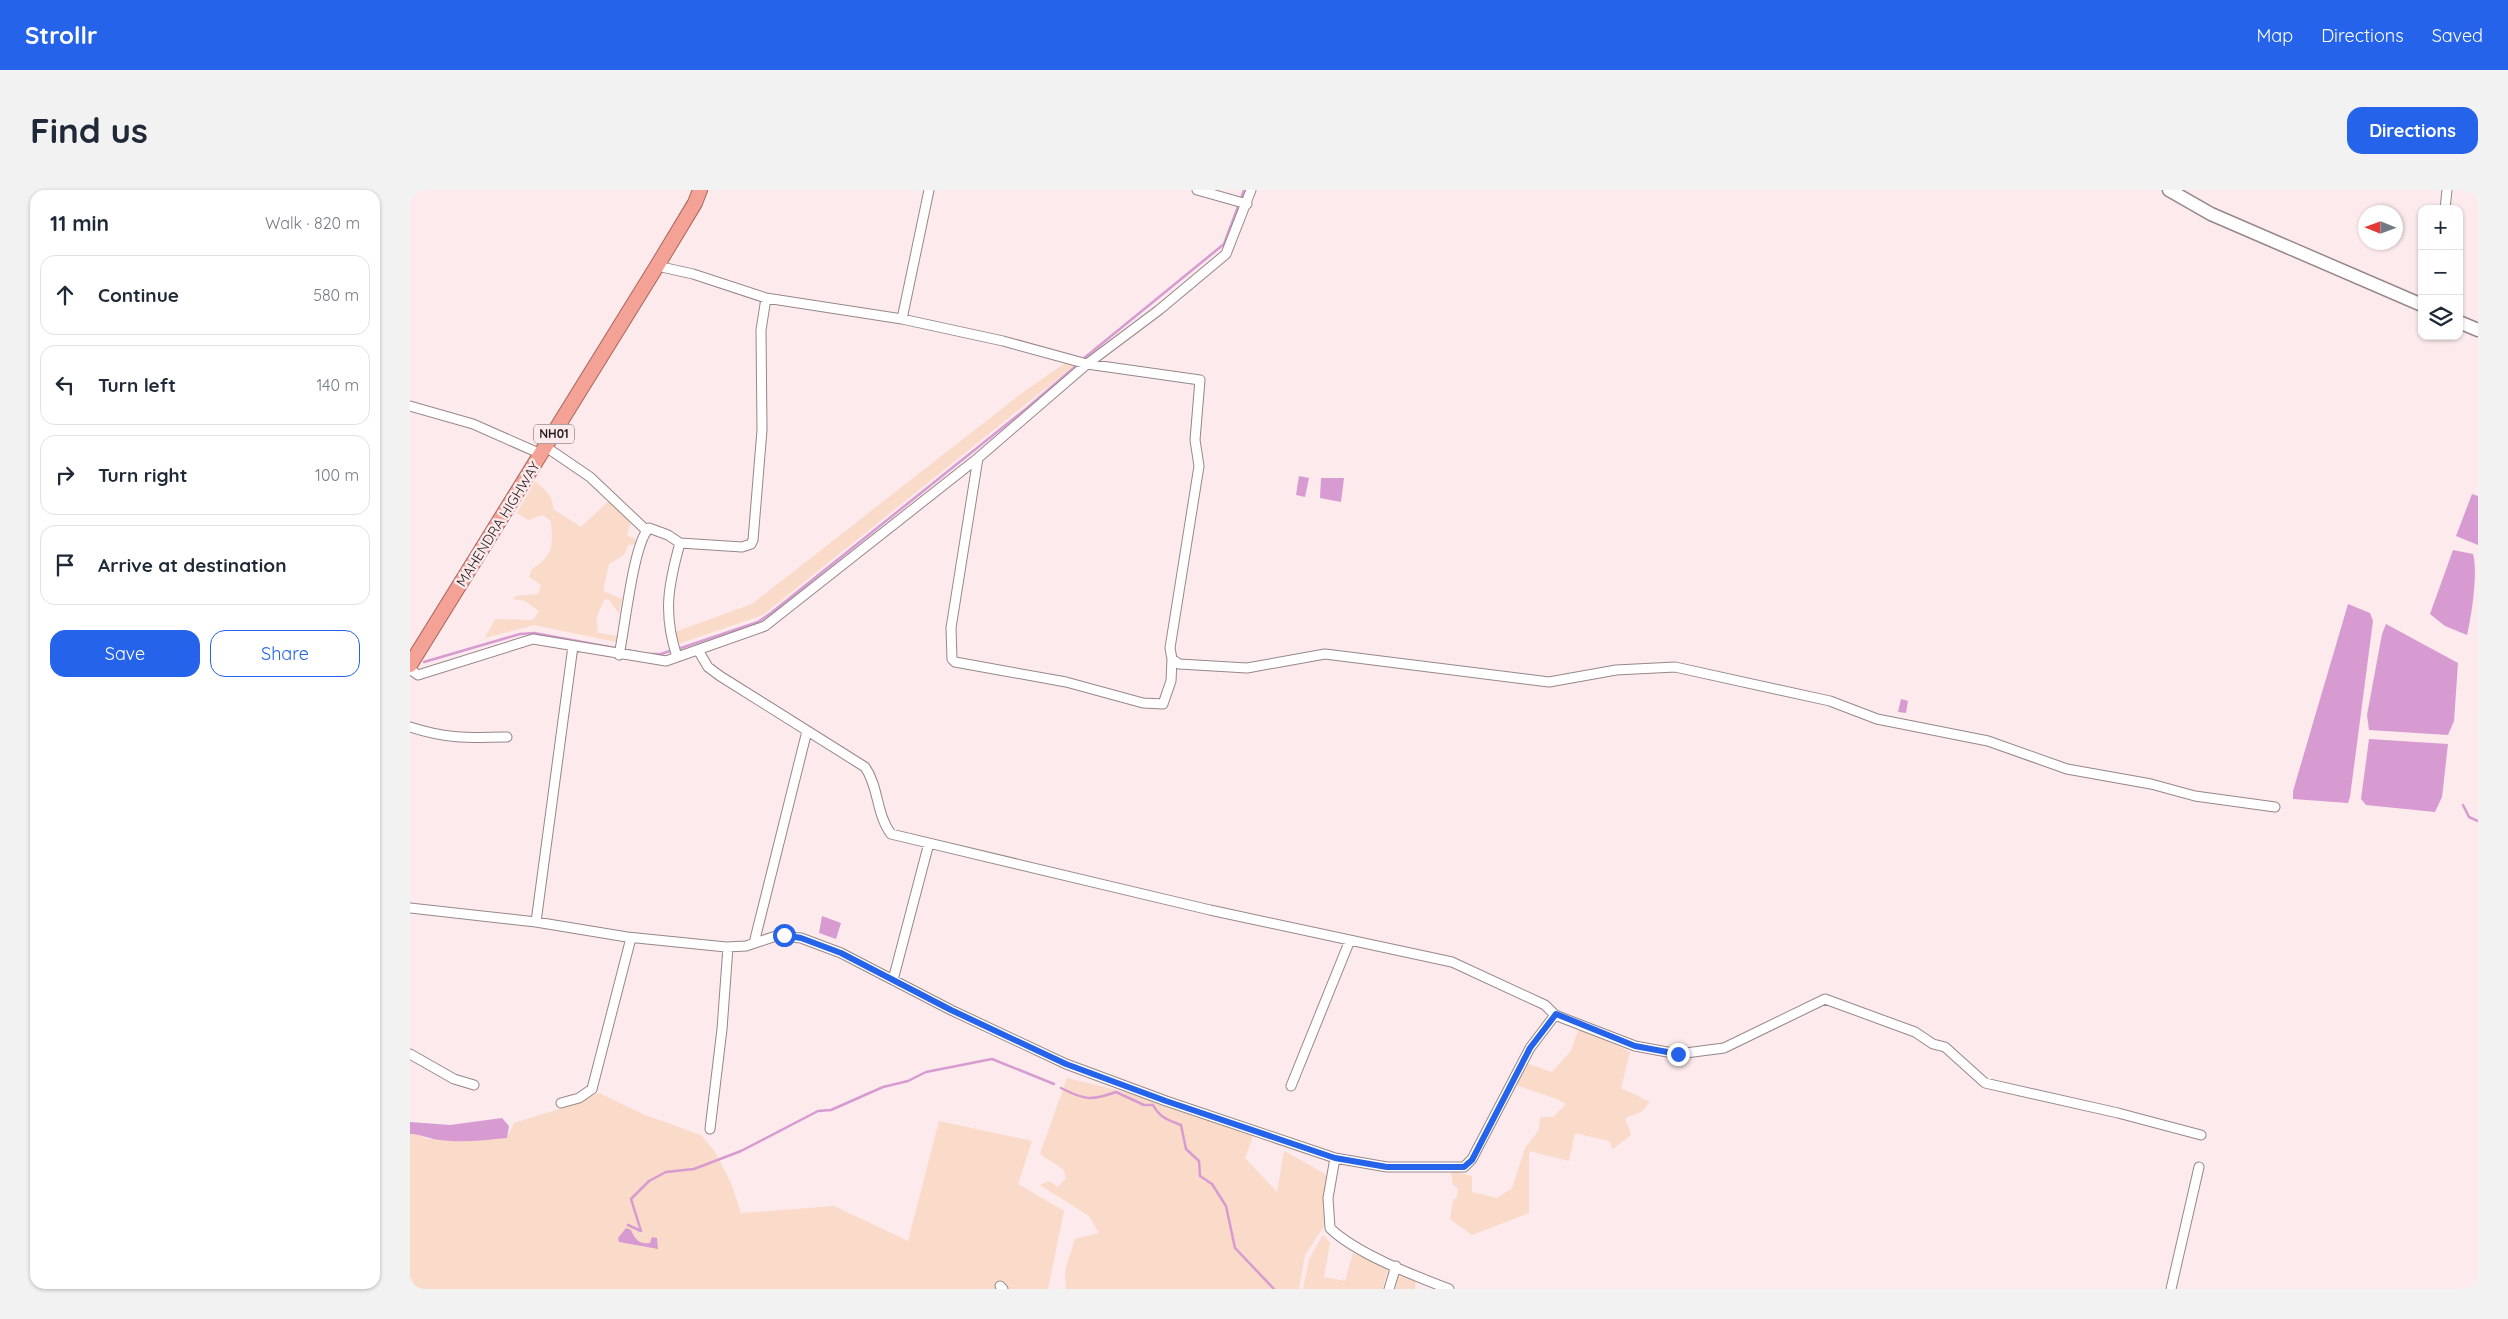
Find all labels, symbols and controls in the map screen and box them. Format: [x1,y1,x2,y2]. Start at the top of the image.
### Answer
text: Strollr [25,20,97,50]
text: Map [2256,24,2293,47]
text: Directions [2321,24,2404,47]
text: Saved [2432,24,2483,47]
button: Directions [2347,107,2478,154]
text: Find us [30,108,148,152]
north arrow [2358,205,2403,250]
map controls [2418,205,2463,340]
button: + [2418,205,2463,250]
text: 11 min [50,210,109,236]
text: Walk · 820 m [265,213,360,233]
button: − [2418,250,2463,295]
icon: ahead [51,281,79,309]
text: Continue [98,283,179,307]
text: 580 m [313,285,359,305]
button: layers [2418,295,2463,340]
icon: left [51,371,79,399]
text: Turn left [98,373,176,397]
text: 140 m [316,375,359,395]
road number: NH01 [534,424,574,443]
street label: MAHENDRA HIGHWAY [452,458,544,590]
icon: right [51,461,79,489]
text: Turn right [98,463,187,487]
text: 100 m [315,465,359,485]
icon: arrive [51,551,79,579]
text: Arrive at destination [98,553,287,577]
button: Save [50,630,200,677]
button: Share [210,630,360,677]
route start [773,924,796,947]
route end [1667,1043,1690,1066]

